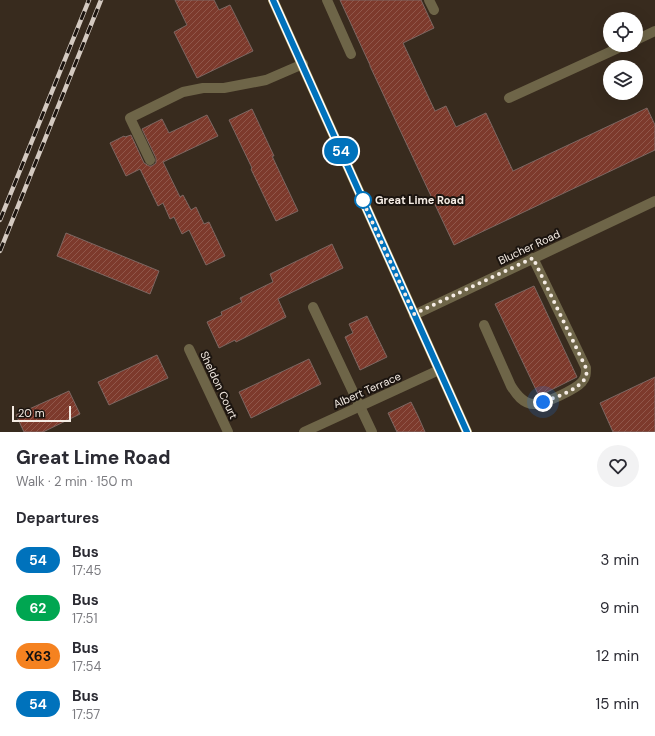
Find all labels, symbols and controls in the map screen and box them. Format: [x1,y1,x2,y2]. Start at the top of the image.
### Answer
map controls [603,12,643,100]
button: locate [603,12,643,52]
button: layers [603,60,643,100]
line badge: 54 [323,138,359,164]
text: 54 [332,142,350,160]
marker: Great Lime Road [354,191,372,209]
place label: Great Lime Road [375,193,464,207]
street label: Blucher Road [496,226,562,267]
street label: Sheldon Court [197,349,241,421]
street label: Albert Terrace [331,369,403,411]
your location [533,392,553,412]
scale bar [12,404,71,423]
text: 20 m [18,406,44,420]
text: Great Lime Road [16,445,170,470]
button: heart [597,445,639,487]
text: Walk · 2 min · 150 m [16,473,132,490]
text: Departures [16,508,99,528]
text: Bus [72,542,99,562]
text: 3 min [601,550,639,570]
text: 54 [29,551,47,569]
text: 17:45 [72,562,101,579]
text: Bus [72,590,99,610]
text: 9 min [600,598,639,618]
text: 62 [30,599,46,617]
text: 17:51 [72,610,98,627]
text: Bus [72,638,99,658]
text: 12 min [596,646,639,666]
text: X63 [25,647,51,665]
text: 17:54 [72,658,101,675]
text: Bus [72,686,99,706]
text: 15 min [596,694,639,714]
text: 54 [29,695,47,713]
text: 17:57 [72,706,100,723]

